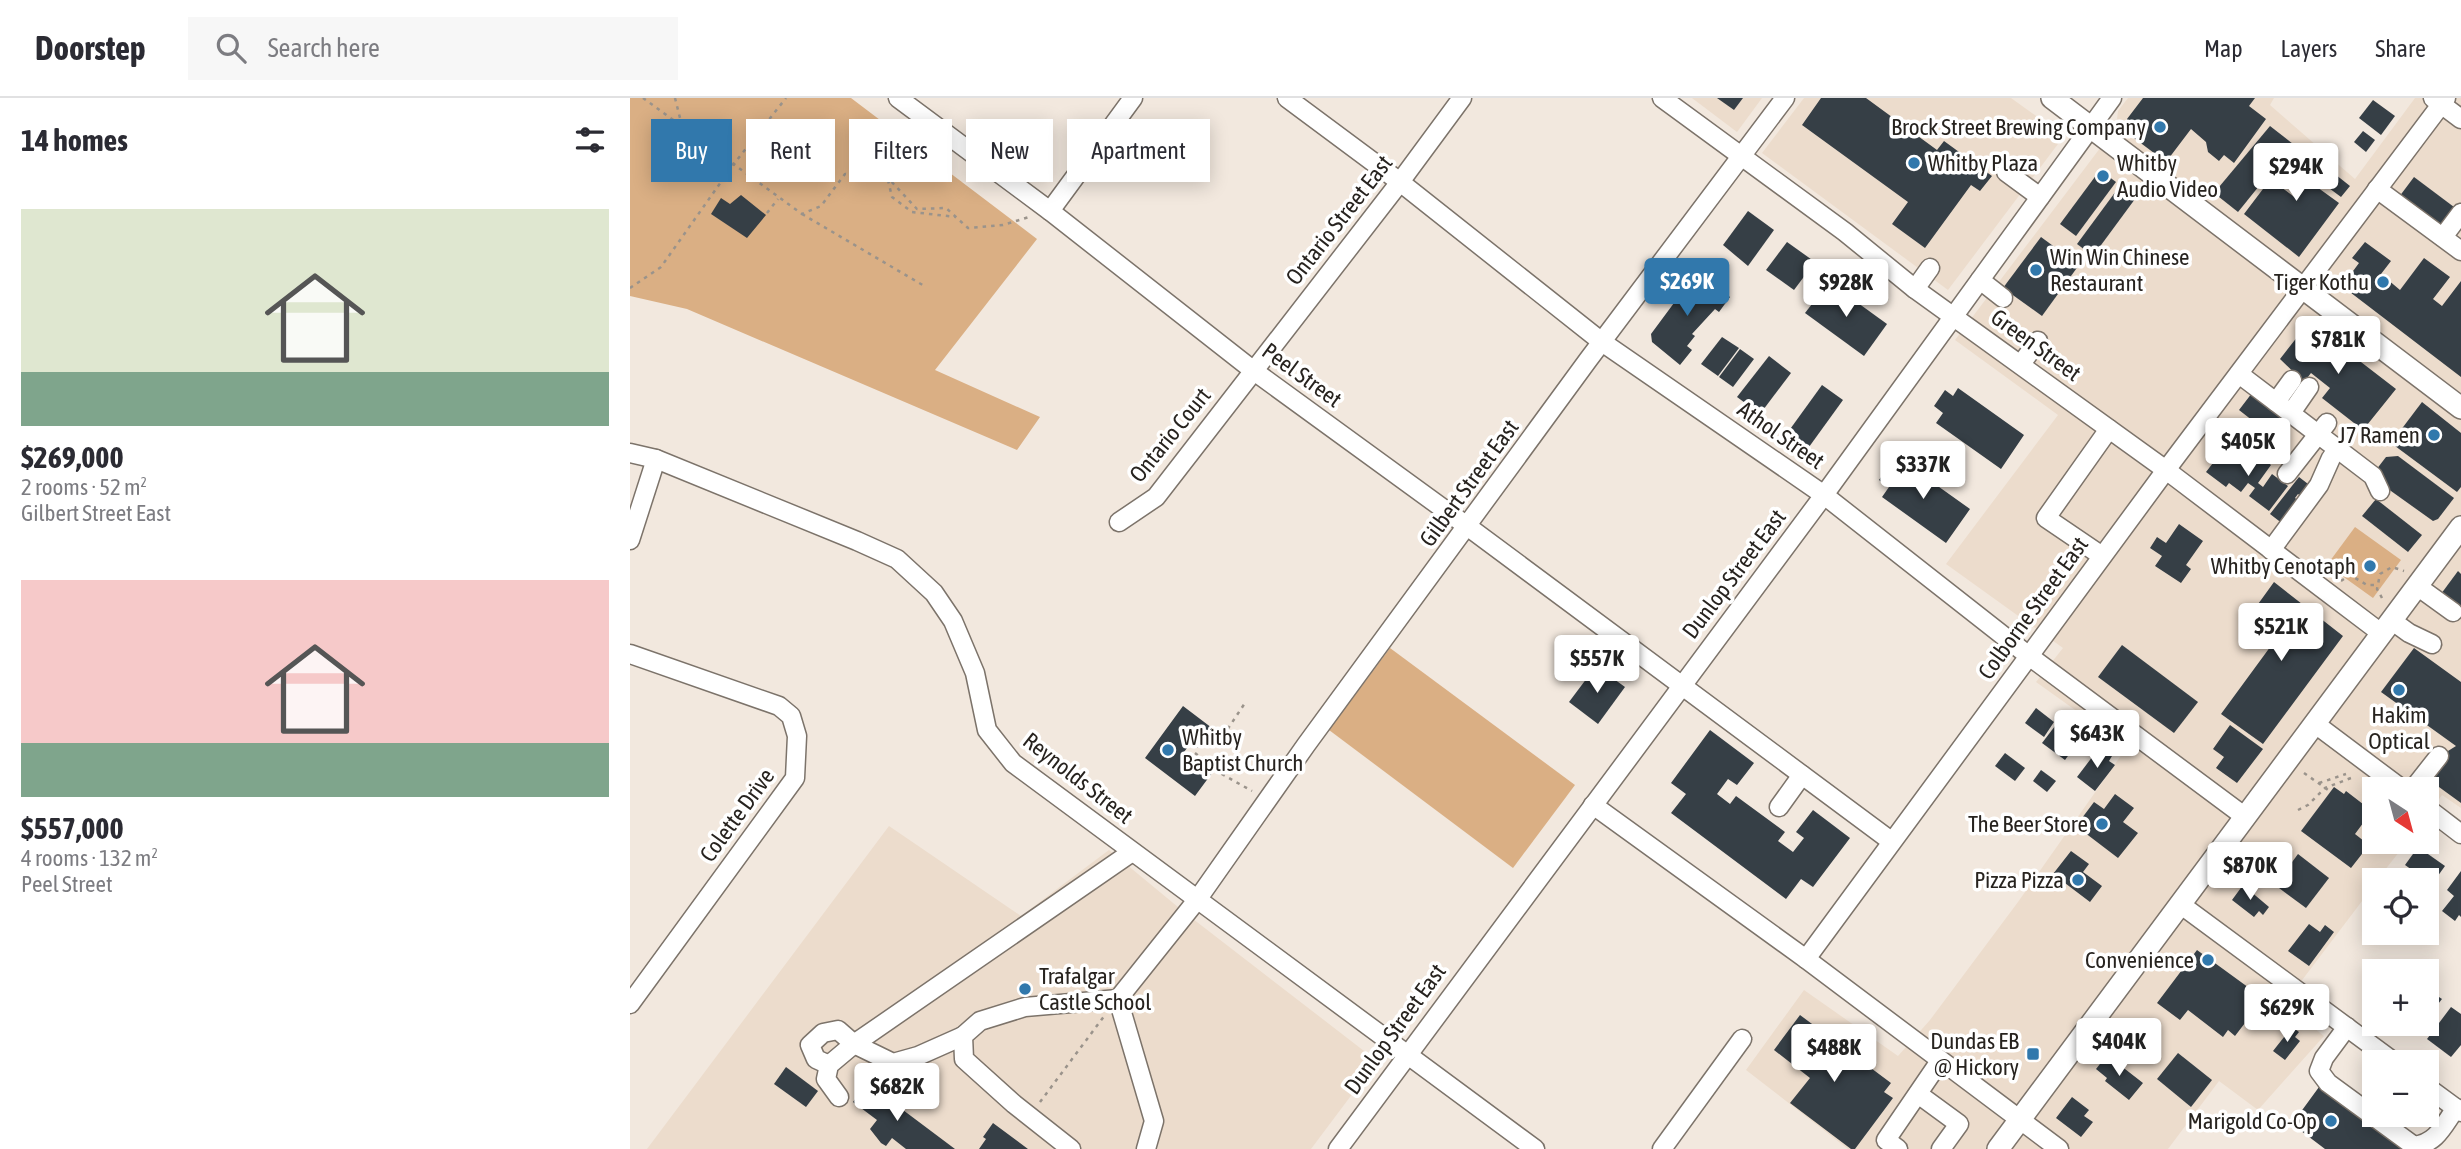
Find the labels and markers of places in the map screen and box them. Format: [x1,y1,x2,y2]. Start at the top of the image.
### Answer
place label: Brock Street Brewing Company [1891,114,2146,140]
marker: Brock Street Brewing Company [2152,119,2168,135]
pin: $294K [2247,144,2345,203]
place label: Whitby Plaza [1928,150,2038,176]
place label: Whitby Audio Video [2117,150,2218,202]
marker: Whitby Plaza [1906,155,1922,171]
marker: Whitby Audio Video [2095,168,2111,184]
place label: Win Win Chinese Restaurant [2050,244,2190,296]
pin: $269K [1638,258,1736,318]
pin: $928K [1797,260,1895,319]
marker: Win Win Chinese Restaurant [2028,262,2044,278]
place label: Tiger Kothu [2274,269,2369,295]
marker: Tiger Kothu [2375,274,2391,290]
pin: $781K [2289,316,2387,376]
pin: $405K [2199,418,2297,478]
place label: J7 Ramen [2338,422,2420,448]
marker: J7 Ramen [2426,427,2442,443]
pin: $337K [1874,442,1972,501]
place label: Whitby Cenotaph [2211,553,2356,579]
marker: Whitby Cenotaph [2362,558,2378,574]
pin: $521K [2232,603,2330,663]
pin: $557K [1548,636,1646,695]
marker: Hakim Optical [2391,682,2407,698]
place label: Hakim Optical [2368,702,2430,754]
pin: $643K [2048,710,2146,770]
place label: Whitby Baptist Church [1182,724,1303,776]
marker: Whitby Baptist Church [1160,742,1176,758]
place label: The Beer Store [1968,811,2088,837]
marker: The Beer Store [2094,816,2110,832]
pin: $870K [2201,842,2299,902]
place label: Pizza Pizza [1974,867,2064,893]
marker: Pizza Pizza [2070,872,2086,888]
place label: Convenience [2085,947,2194,973]
marker: Convenience [2200,952,2216,968]
place label: Trafalgar Castle School [1039,963,1151,1015]
marker: Trafalgar Castle School [1017,981,1033,997]
pin: $629K [2238,984,2336,1044]
pin: $404K [2070,1018,2168,1078]
pin: $488K [1785,1024,1883,1084]
place label: Dundas EB @ Hickory [1930,1028,2019,1080]
marker: Dundas EB @ Hickory [2025,1046,2041,1062]
pin: $682K [848,1063,946,1123]
place label: Marigold Co-Op [2187,1108,2317,1134]
marker: Marigold Co-Op [2323,1113,2339,1129]

